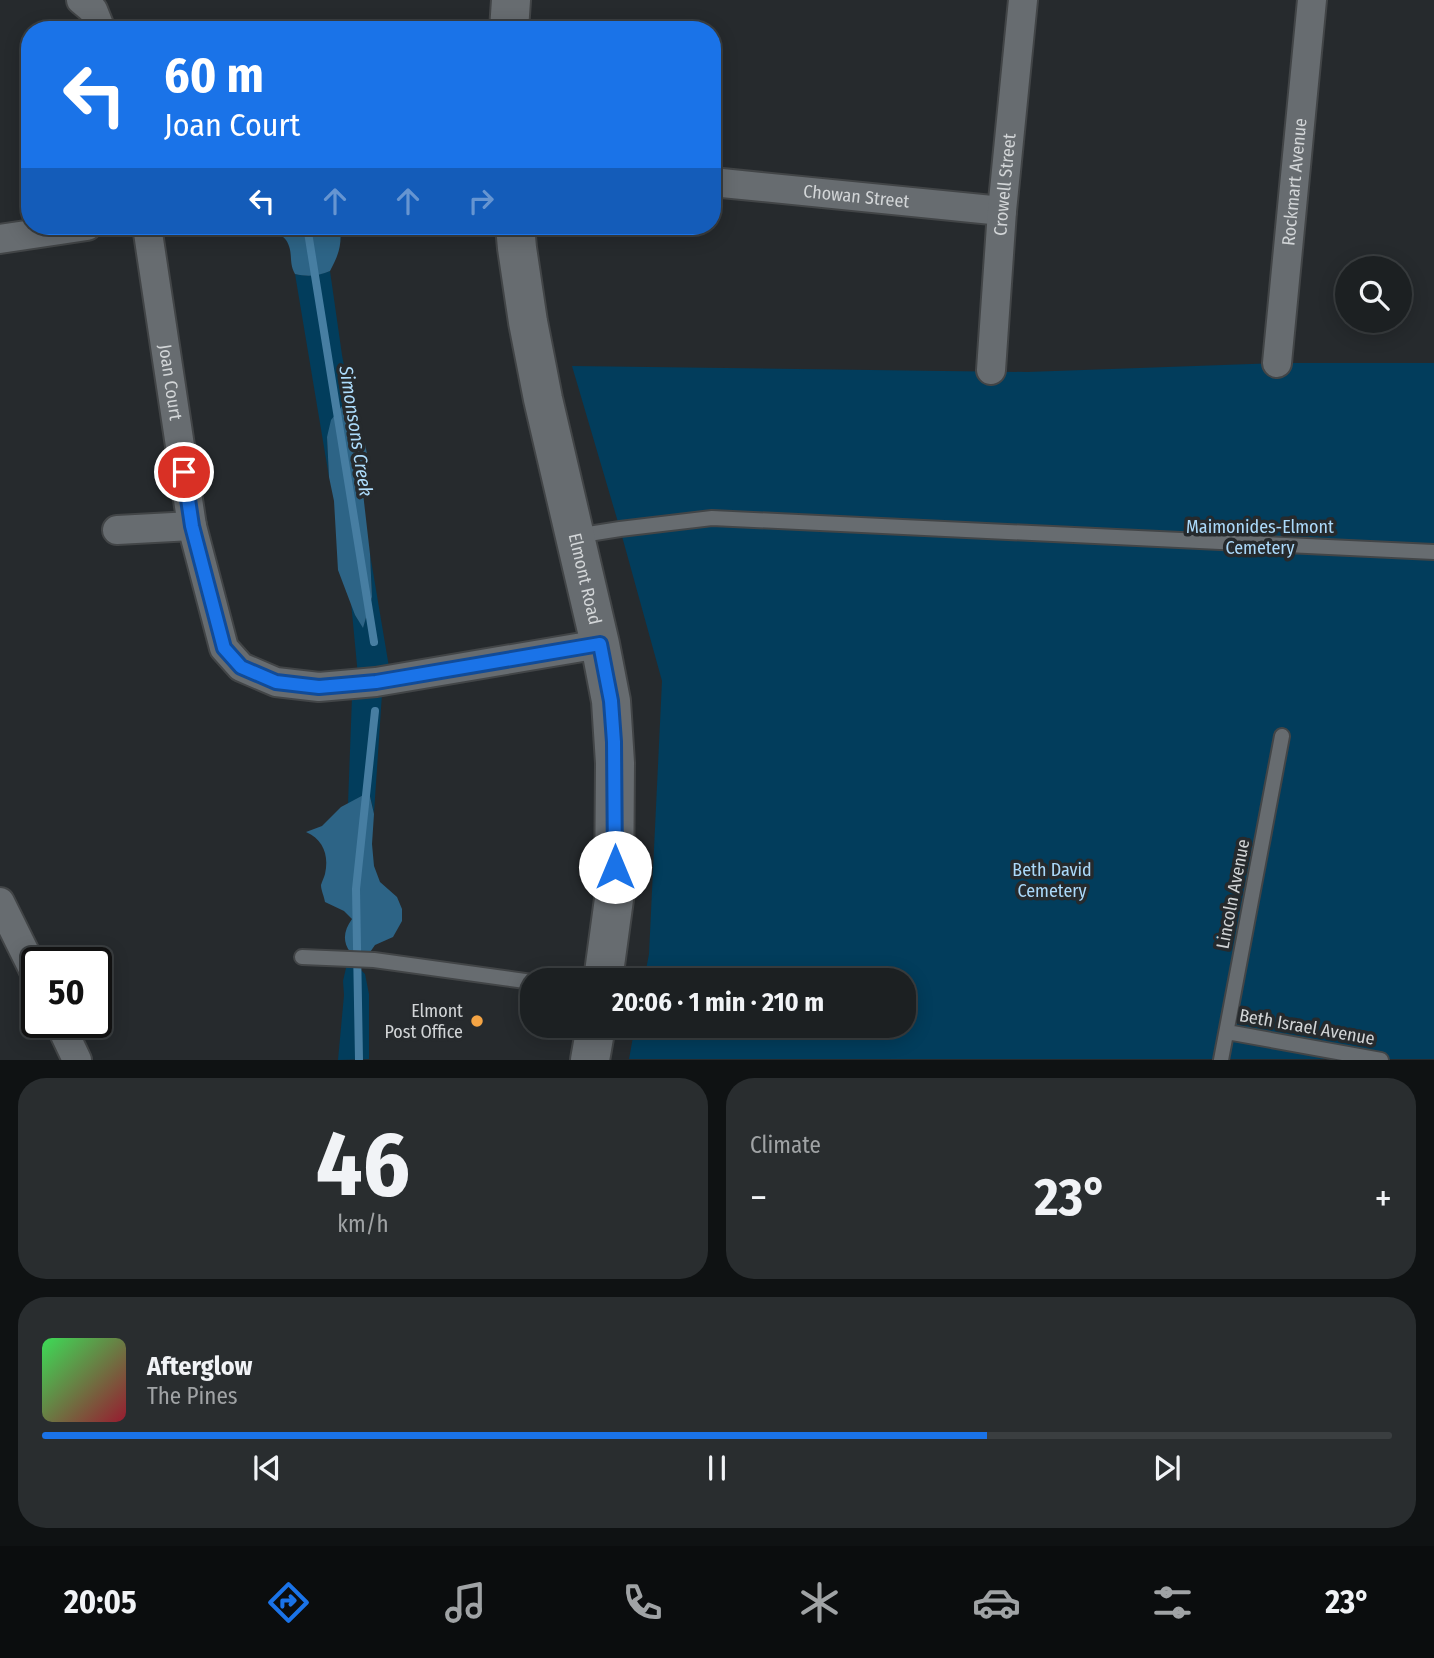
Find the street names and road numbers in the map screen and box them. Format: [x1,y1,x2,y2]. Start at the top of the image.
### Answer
street label: Rockmart Avenue [1277,117,1312,247]
street label: Crowell Street [989,132,1021,237]
street label: Chowan Street [802,180,910,213]
street label: Joan Court [154,343,187,422]
street label: Elmont Road [564,531,606,627]
street label: Lincoln Avenue [1212,837,1254,951]
street label: Beth Israel Avenue [1238,1004,1377,1050]

